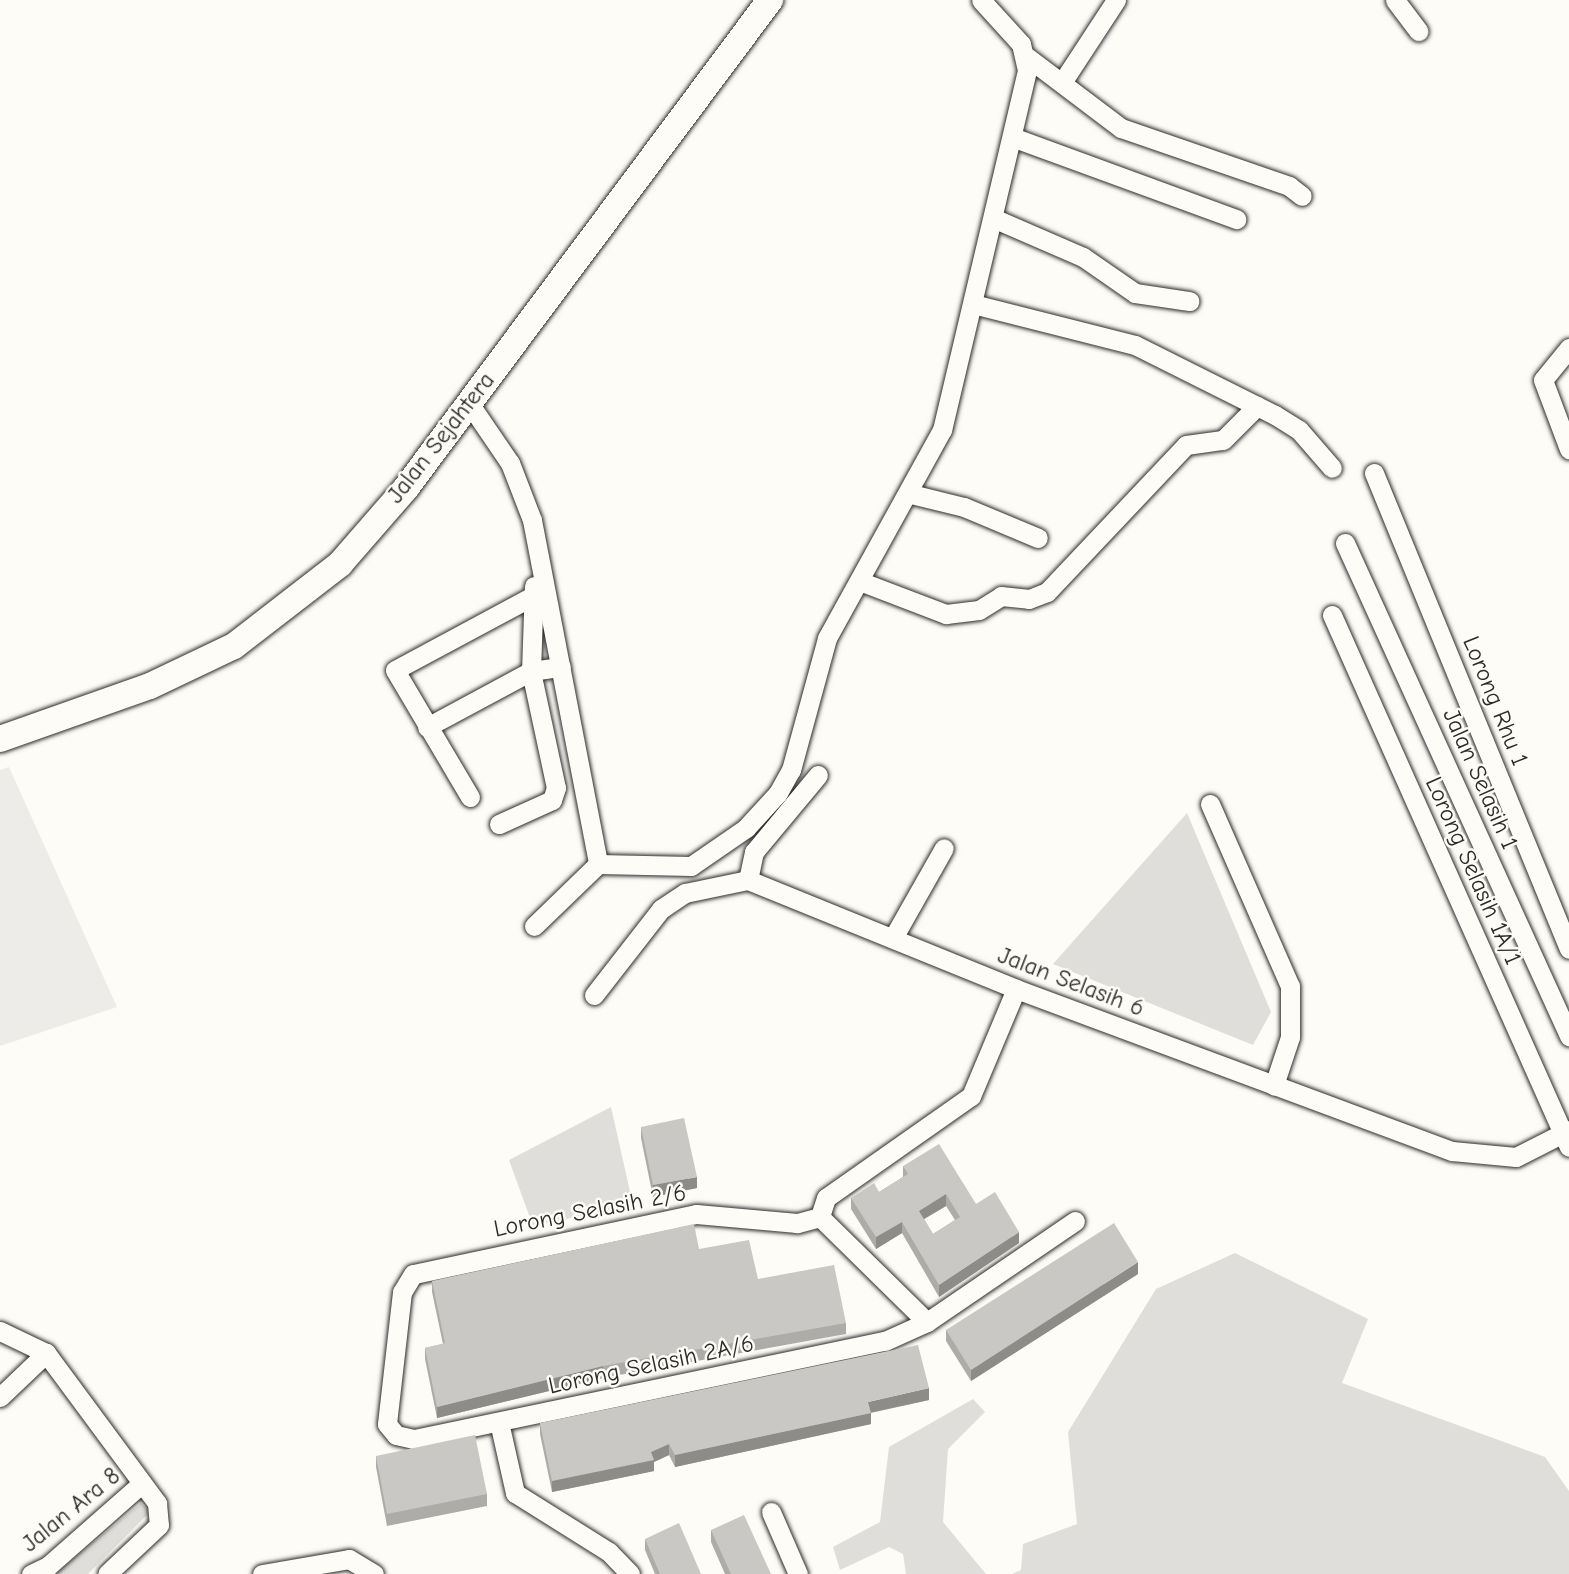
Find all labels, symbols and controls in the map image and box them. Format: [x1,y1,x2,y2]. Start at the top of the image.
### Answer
street label: Jalan Sejahtera [381,367,501,509]
street label: Lorong Rhu 1 [1456,632,1534,770]
street label: Jalan Selasih 1 [1436,704,1524,854]
street label: Lorong Selasih 1A/1 [1419,773,1527,969]
street label: Jalan Selasih 6 [994,941,1148,1023]
street label: Lorong Selasih 2/6 [491,1178,689,1244]
street label: Lorong Selasih 2A/6 [546,1329,756,1401]
street label: Jalan Ara 8 [16,1462,126,1558]

